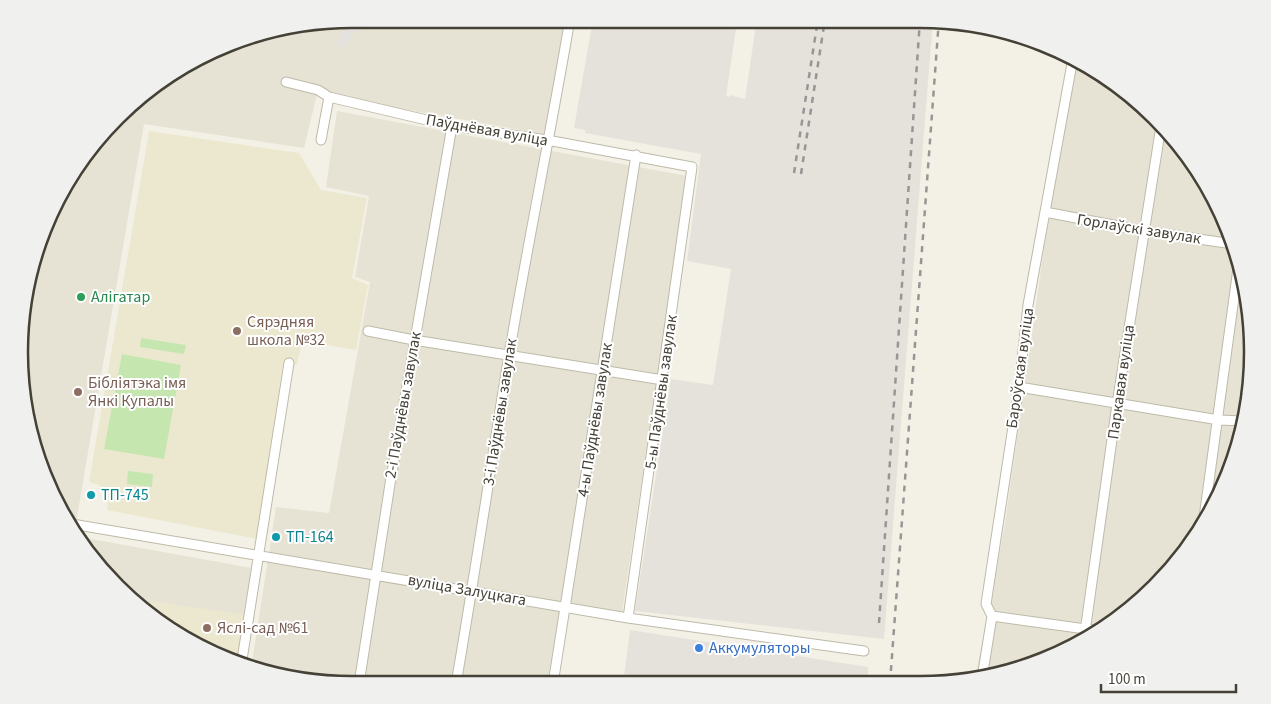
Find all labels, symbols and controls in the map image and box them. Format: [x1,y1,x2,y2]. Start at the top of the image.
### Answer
street label: Паўднёвая вуліца [424,108,550,152]
street label: Горлаўскі завулак [1075,208,1203,250]
place label: Алігатар [91,286,150,308]
marker: Алігатар [75,291,87,303]
street label: Бароўская вуліца [1001,306,1039,430]
place label: Сярэдняя школа №32 [247,311,325,351]
street label: 5-ы Паўднёвы завулак [639,313,683,471]
street label: Паркавая вуліца [1102,323,1140,441]
marker: Сярэдняя школа №32 [231,325,243,337]
street label: 2-і Паўднёвы завулак [379,330,427,480]
street label: 3-і Паўднёвы завулак [478,337,523,487]
street label: 4-ы Паўднёвы завулак [572,341,618,499]
place label: Бібліятэка імя Янкі Купалы [88,372,186,412]
marker: Бібліятэка імя Янкі Купалы [72,386,84,398]
place label: ТП-745 [101,484,149,506]
marker: ТП-745 [85,489,97,501]
place label: ТП-164 [286,526,334,548]
marker: ТП-164 [270,531,282,543]
street label: вуліца Залуцкага [406,569,528,611]
place label: Яслі-сад №61 [217,617,308,639]
marker: Яслі-сад №61 [201,622,213,634]
place label: Аккумуляторы [709,637,811,659]
marker: Аккумуляторы [693,642,705,654]
scale bar [1101,662,1236,694]
text: 100 m [1108,669,1146,690]

